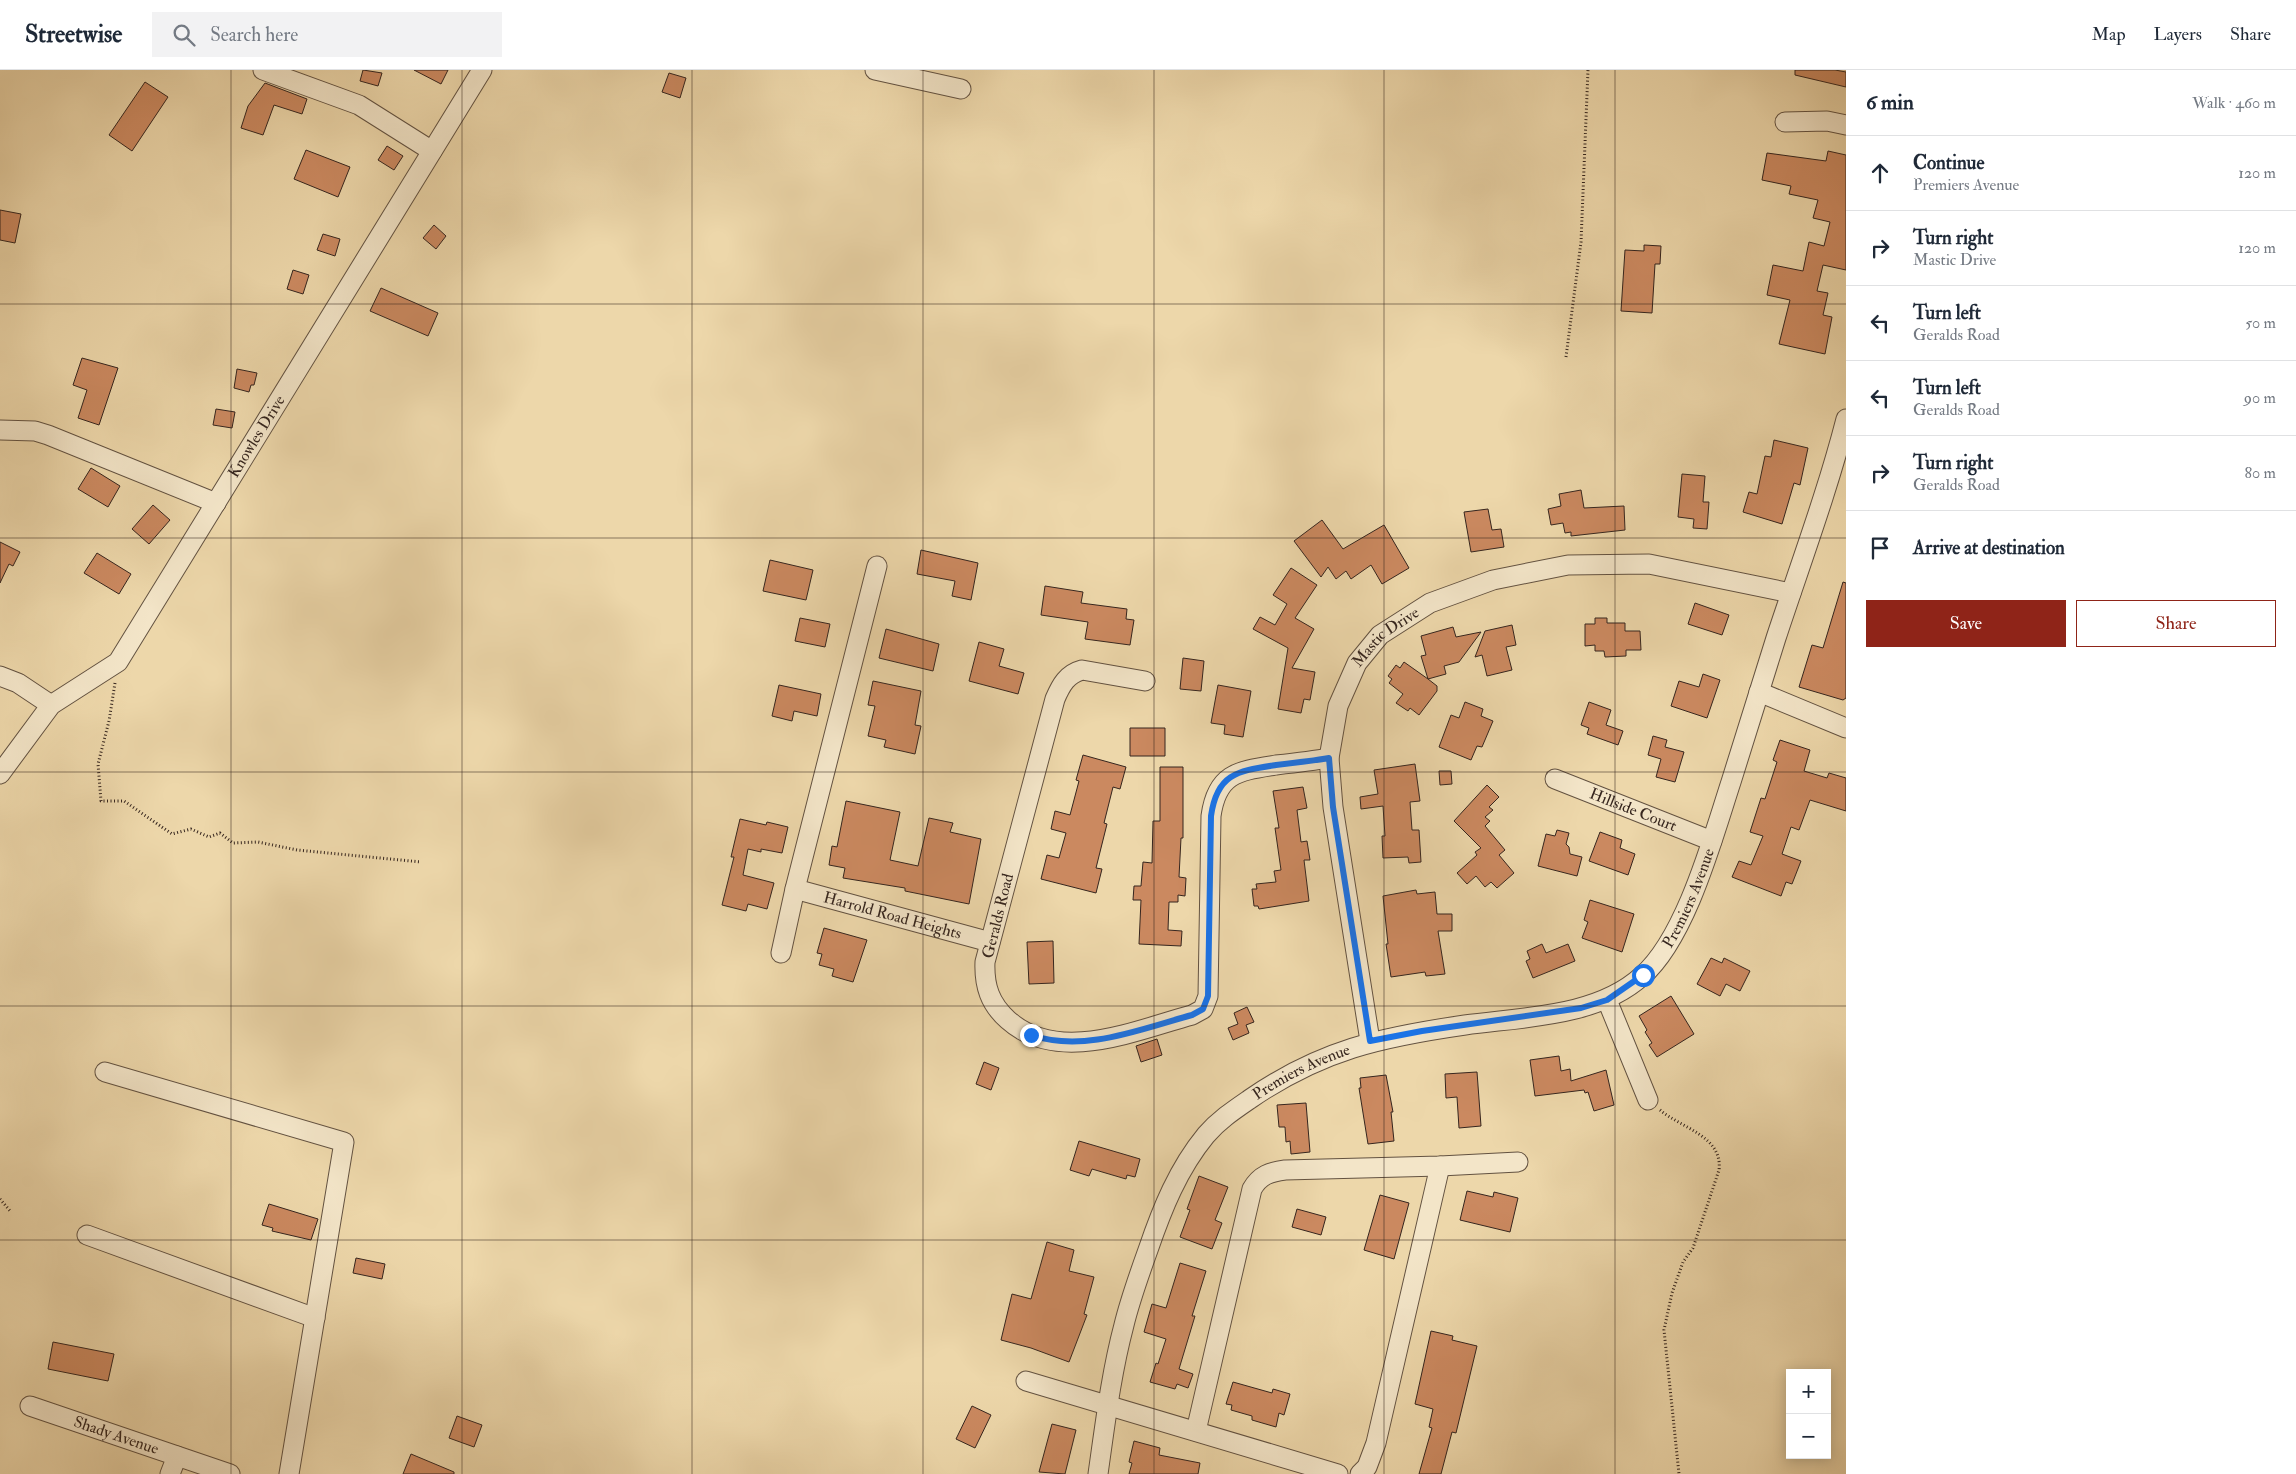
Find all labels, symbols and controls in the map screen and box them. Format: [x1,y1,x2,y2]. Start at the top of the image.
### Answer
search box [152,12,502,57]
text: Streetwise [25,19,122,50]
icon: search [170,21,198,49]
text: Search here [210,23,298,47]
text: Map [2092,23,2126,46]
text: Layers [2154,23,2202,46]
text: Share [2230,23,2271,46]
text: 6 min [1866,89,1914,116]
text: Walk · 460 m [2192,93,2276,113]
text: Continue [1913,151,1984,175]
icon: ahead [1866,159,1894,187]
text: 120 m [2238,163,2276,183]
text: Premiers Avenue [1913,175,2019,195]
text: Turn right [1913,226,1993,250]
icon: right [1866,234,1894,262]
text: 120 m [2238,238,2276,258]
text: Mastic Drive [1913,250,1996,270]
text: Turn left [1913,301,1981,325]
icon: left [1866,309,1894,337]
text: 50 m [2245,313,2276,333]
text: Geralds Road [1913,325,2000,345]
text: Turn left [1913,376,1981,400]
icon: left [1866,384,1894,412]
text: 90 m [2244,388,2276,408]
street label: Knowles Drive [224,391,290,481]
text: Geralds Road [1913,400,2000,420]
text: Turn right [1913,451,1993,475]
icon: right [1866,459,1894,487]
text: 80 m [2245,463,2276,483]
text: Geralds Road [1913,475,2000,495]
icon: arrive [1866,534,1894,562]
text: Arrive at destination [1913,536,2065,560]
button: Save [1866,600,2066,647]
button: Share [2076,600,2276,647]
street label: Mastic Drive [1348,602,1423,671]
street label: Hillside Court [1587,784,1680,836]
street label: Premiers Avenue [1658,846,1719,952]
street label: Geralds Road [978,871,1018,961]
street label: Harrold Road Heights [821,887,964,944]
route start [1632,964,1655,987]
route end [1020,1024,1043,1047]
street label: Premiers Avenue [1249,1040,1353,1104]
map controls [1786,1369,1831,1459]
button: + [1786,1369,1831,1414]
street label: Shady Avenue [71,1412,162,1459]
button: − [1786,1414,1831,1459]

